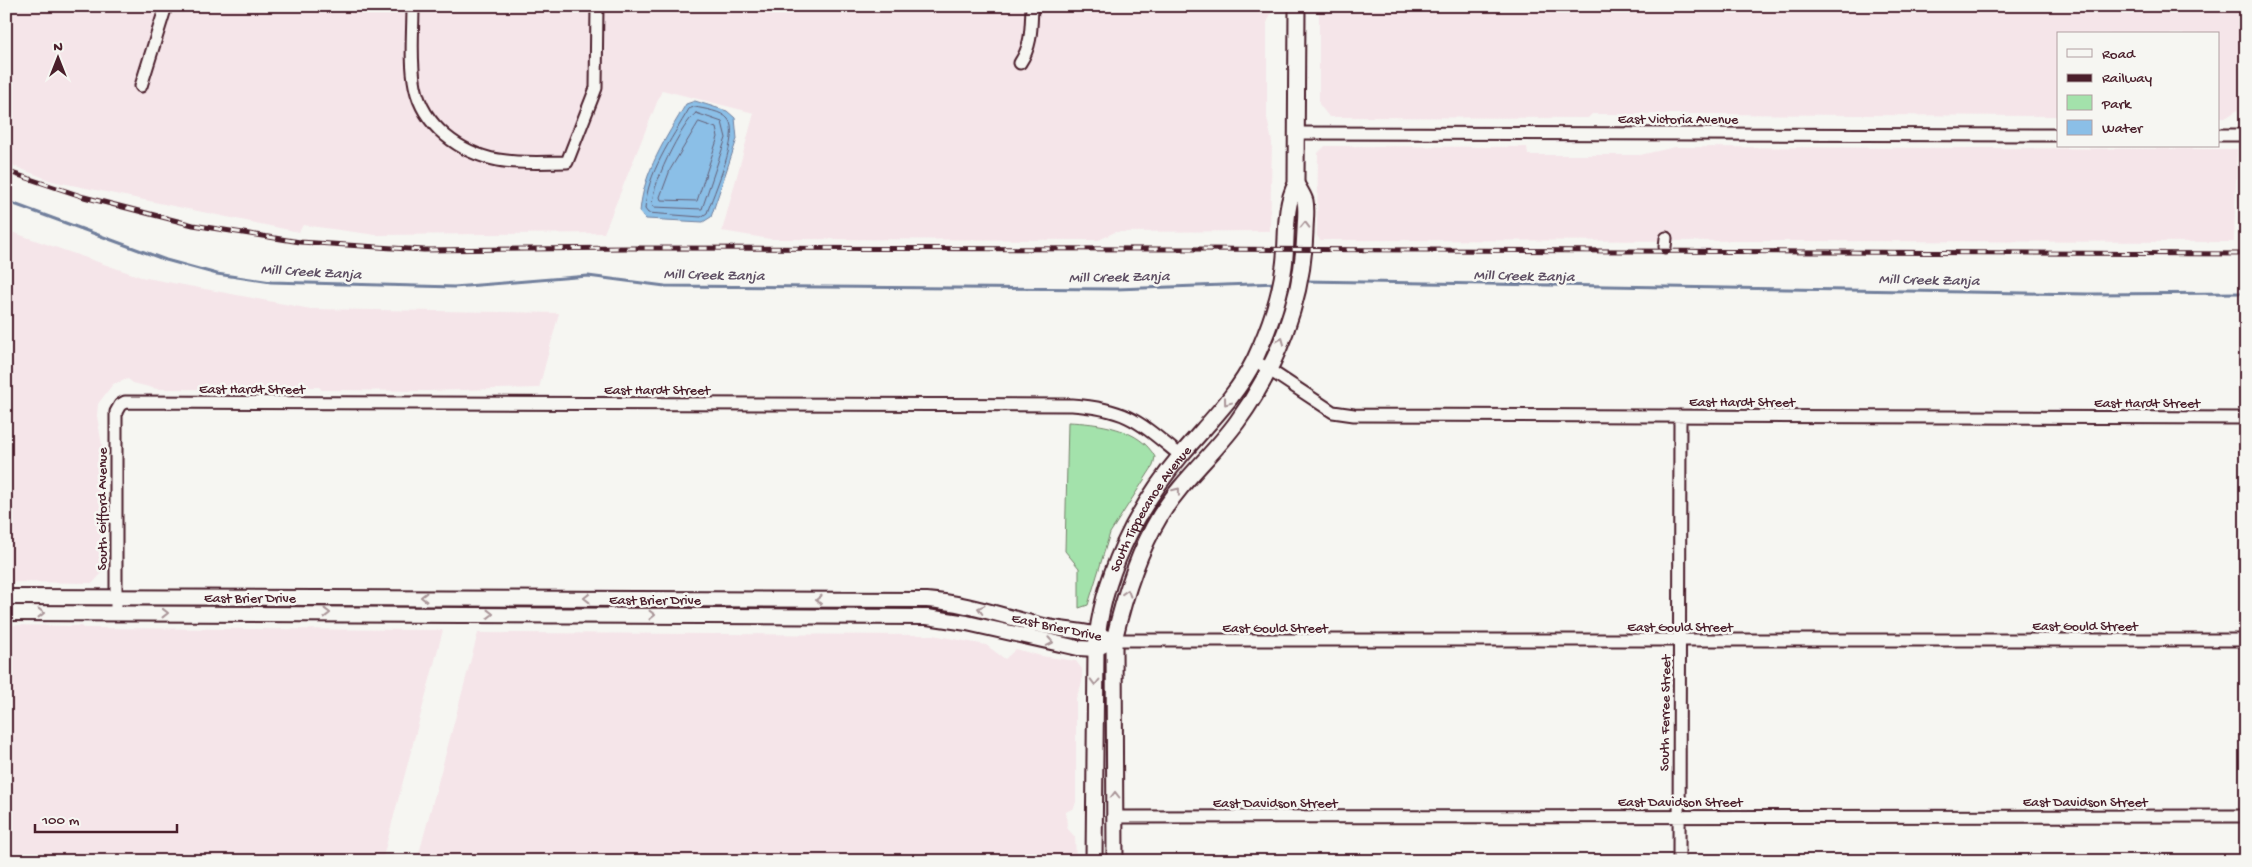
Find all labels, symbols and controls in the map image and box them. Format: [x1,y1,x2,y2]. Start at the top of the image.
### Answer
north arrow [32,32,82,82]
legend [2057,32,2220,148]
text: N [53,39,63,56]
text: Road [2102,46,2136,64]
text: Railway [2102,70,2153,88]
text: Park [2101,96,2132,114]
street label: East Victoria Avenue [1618,112,1739,129]
text: Water [2102,120,2144,138]
one-way arrow [1300,221,1310,228]
water label: Mill Creek Zanja [260,261,363,285]
water label: Mill Creek Zanja [663,266,766,286]
water label: Mill Creek Zanja [1473,267,1576,287]
water label: Mill Creek Zanja [1068,268,1171,288]
water label: Mill Creek Zanja [1878,271,1981,291]
one-way arrow [1274,337,1285,346]
street label: East Hardt Street [199,382,306,399]
street label: East Hardt Street [604,383,711,400]
street label: East Hardt Street [1689,395,1796,412]
one-way arrow [1224,396,1233,406]
street label: East Hardt Street [2094,396,2201,413]
street label: South Tippecanoe Avenue [1108,442,1197,575]
street label: South Gifford Avenue [95,447,112,571]
one-way arrow [1171,487,1180,497]
one-way arrow [1122,589,1132,598]
street label: East Brier Drive [204,591,297,608]
one-way arrow [420,592,428,602]
one-way arrow [583,593,590,603]
street label: East Brier Drive [609,593,702,610]
one-way arrow [815,595,823,605]
one-way arrow [976,604,985,615]
one-way arrow [38,608,46,618]
one-way arrow [162,608,169,618]
one-way arrow [324,608,332,618]
one-way arrow [486,609,494,619]
one-way arrow [649,610,657,620]
street label: East Brier Drive [1010,611,1104,646]
street label: East Gould Street [2032,619,2139,636]
street label: East Gould Street [1627,620,1734,637]
street label: East Gould Street [1222,621,1329,638]
one-way arrow [1045,636,1054,647]
street label: South Ferree Street [1657,653,1676,771]
one-way arrow [1090,678,1100,686]
one-way arrow [1110,790,1120,798]
street label: East Davidson Street [1618,795,1744,812]
street label: East Davidson Street [2023,795,2149,812]
street label: East Davidson Street [1213,796,1339,813]
scale bar [35,802,178,834]
text: 100 m [41,812,80,830]

